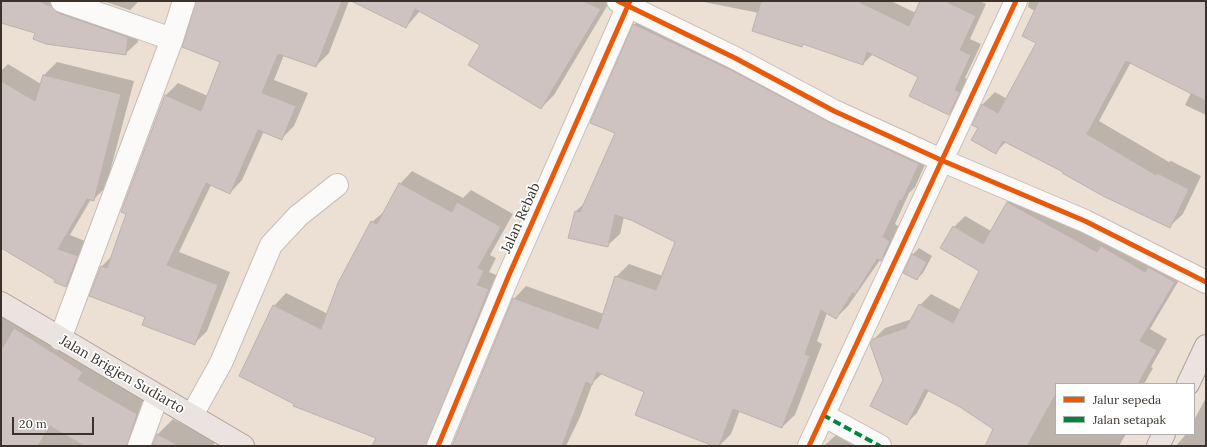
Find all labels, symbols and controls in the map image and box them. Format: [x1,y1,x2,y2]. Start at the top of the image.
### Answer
street label: Jalan Rebab [498,180,544,256]
street label: Jalan Brigjen Sudiarto [56,332,188,418]
legend [1055,383,1195,435]
text: Jalur sepeda [1093,392,1161,407]
scale bar [14,409,96,435]
text: Jalan setapak [1093,412,1166,427]
text: 20 m [19,416,47,431]

